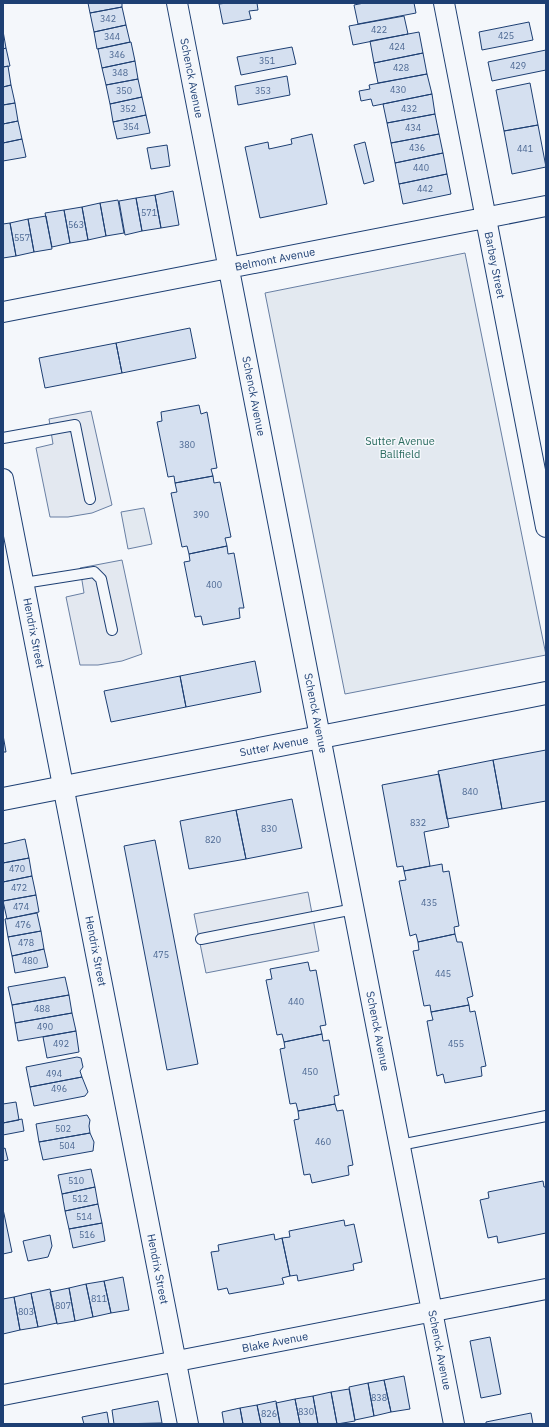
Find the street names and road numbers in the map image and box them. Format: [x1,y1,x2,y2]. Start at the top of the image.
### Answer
street label: Schenck Avenue [177,37,207,119]
street label: Barbey Street [482,230,508,300]
street label: Belmont Avenue [234,244,316,274]
street label: Schenck Avenue [239,355,269,437]
street label: Hendrix Street [20,597,48,670]
street label: Schenck Avenue [301,672,331,754]
street label: Sutter Avenue [238,732,310,760]
street label: Hendrix Street [82,915,110,988]
street label: Schenck Avenue [363,990,393,1072]
street label: Hendrix Street [144,1233,172,1306]
street label: Schenck Avenue [425,1309,455,1391]
street label: Blake Avenue [241,1329,309,1355]

